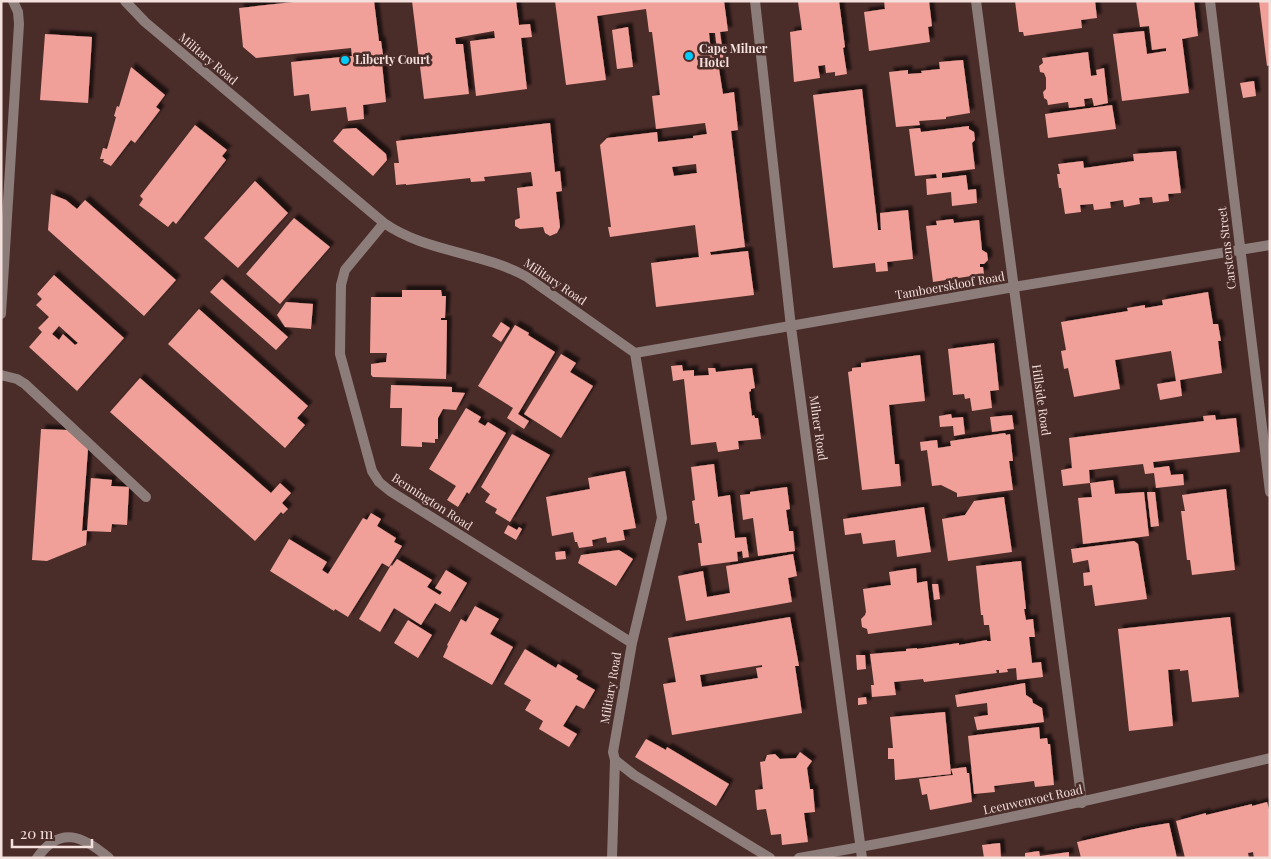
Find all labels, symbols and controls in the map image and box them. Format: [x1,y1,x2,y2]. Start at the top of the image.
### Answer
street label: Military Road [176,29,242,88]
place label: Cape Milner Hotel [699,40,768,70]
marker: Cape Milner Hotel [683,50,695,62]
place label: Liberty Court [355,51,431,67]
marker: Liberty Court [339,54,351,66]
street label: Carstens Street [1213,205,1239,290]
street label: Military Road [521,254,590,308]
street label: Tamboerskloof Road [894,267,1006,303]
street label: Hillside Road [1029,363,1055,436]
street label: Milner Road [806,394,832,462]
street label: Bennington Road [389,469,476,533]
street label: Military Road [596,651,624,725]
street label: Leeuwenvoet Road [982,781,1084,817]
scale bar [12,816,92,848]
text: 20 m [20,823,54,843]

